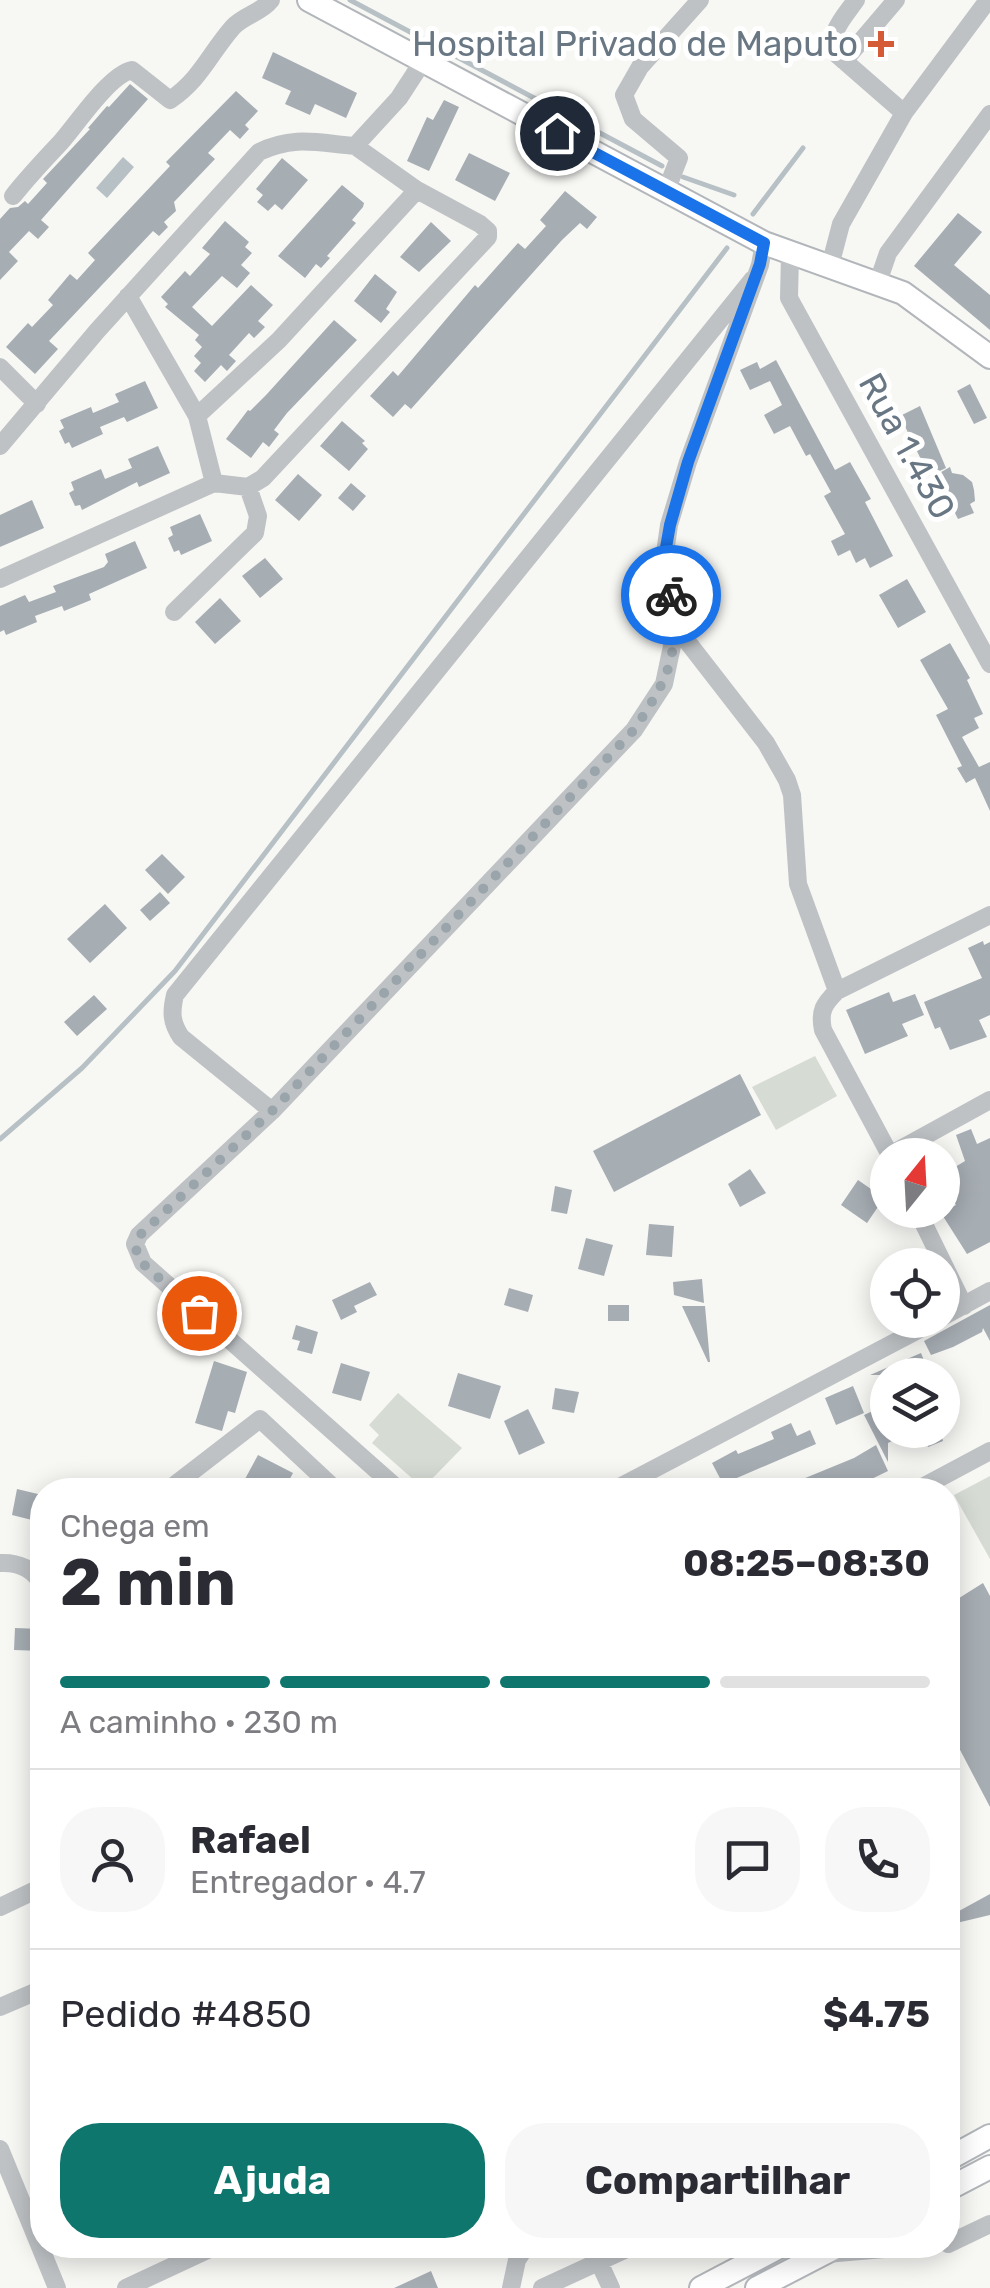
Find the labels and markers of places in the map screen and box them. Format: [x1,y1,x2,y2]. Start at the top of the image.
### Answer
place label: Hospital Privado de Maputo [412,23,858,65]
marker: Hospital Privado de Maputo [868,31,894,57]
pin [515,91,600,176]
pin [157,1271,242,1356]

